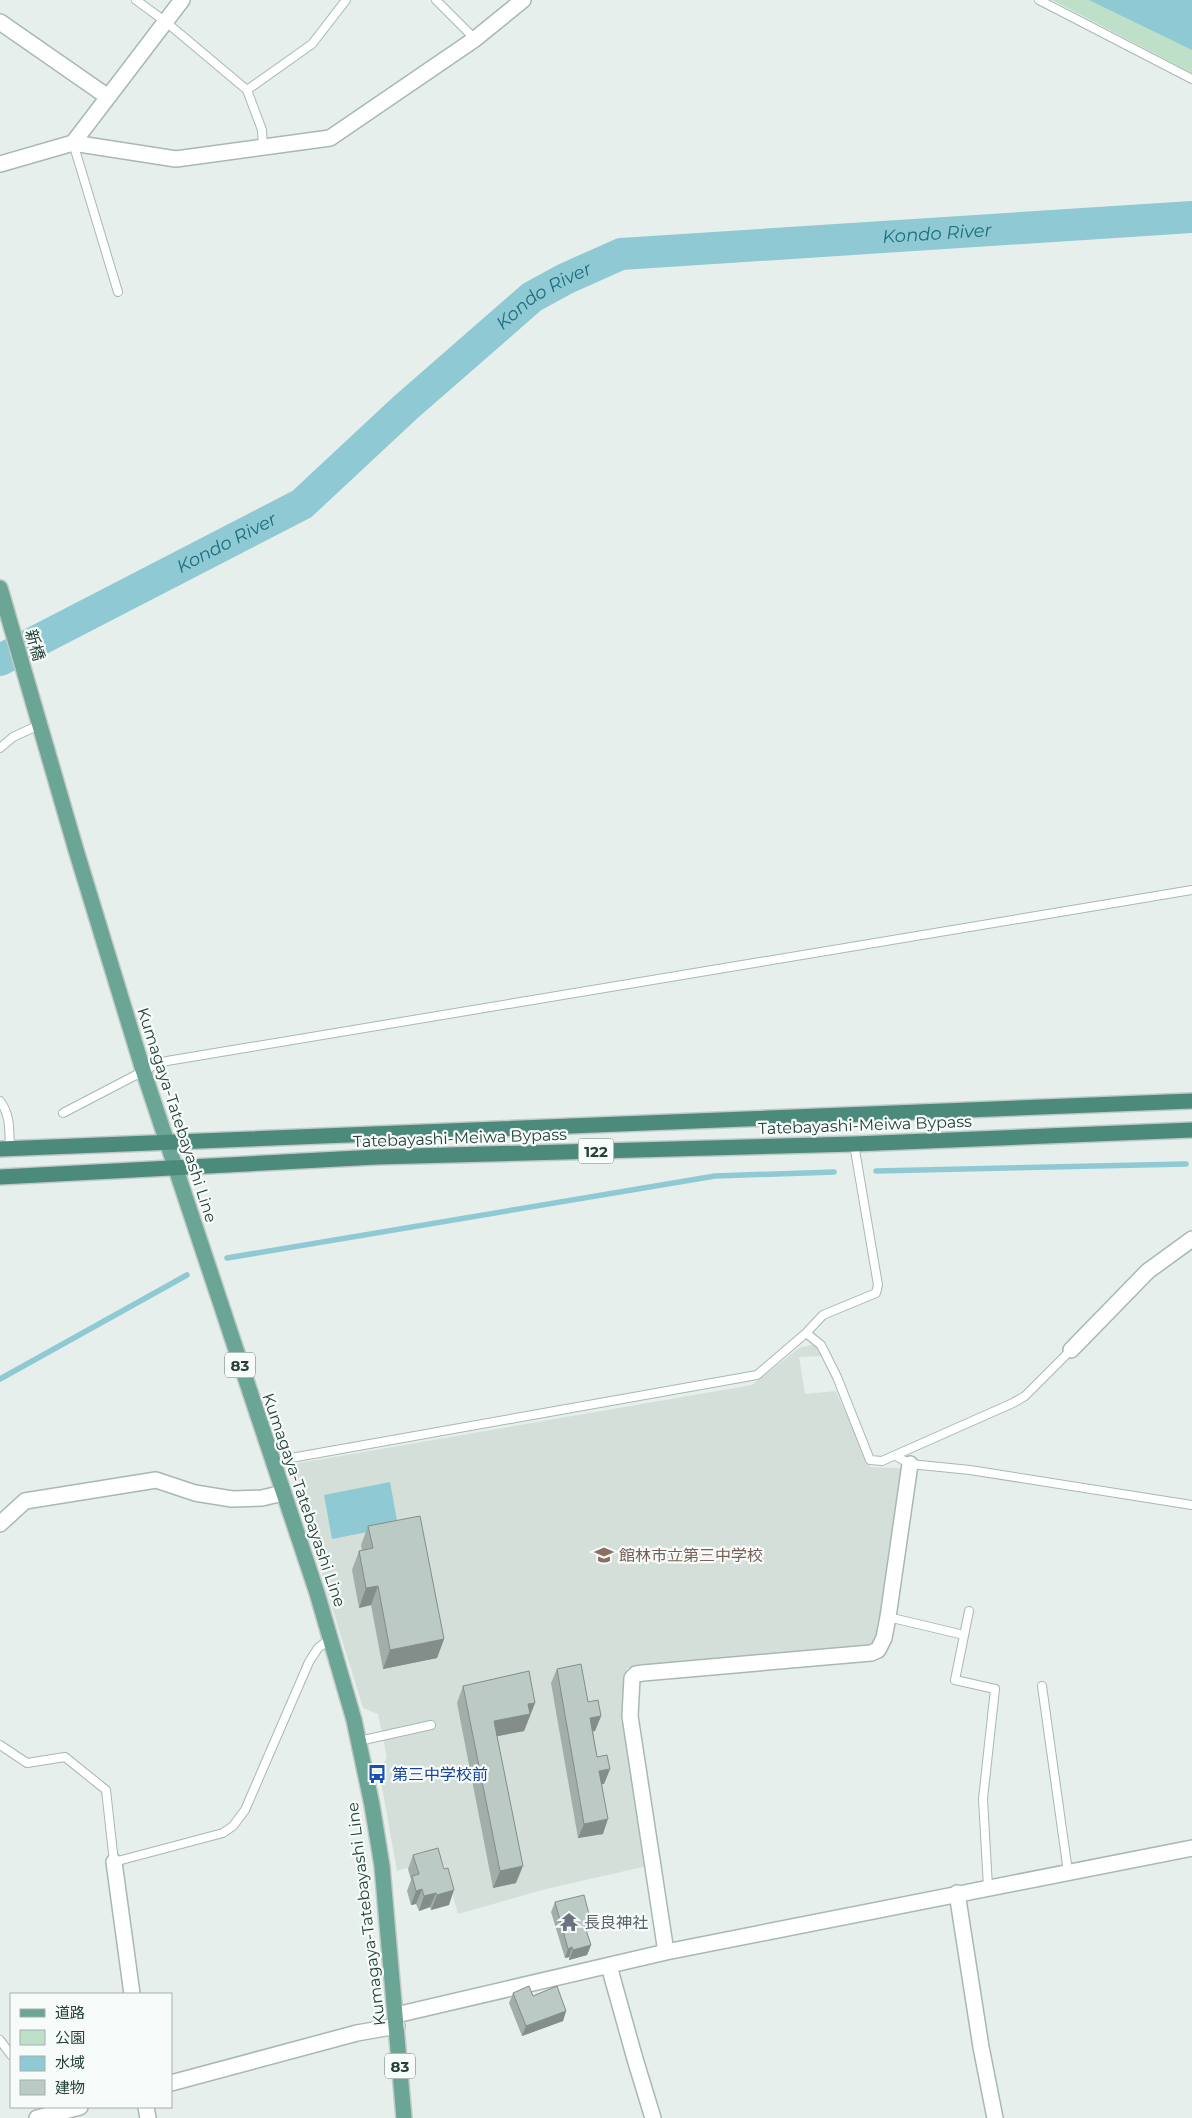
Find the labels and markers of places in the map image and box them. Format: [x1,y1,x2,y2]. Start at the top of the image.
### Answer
school or university icon: 館林市立第三中学校 [593,1544,615,1566]
place label: 館林市立第三中学校 [619,1546,763,1565]
bus stop icon: 第三中学校前 [366,1763,388,1785]
place label: 第三中学校前 [392,1765,488,1784]
temple icon: 長良神社 [558,1911,580,1933]
place label: 長良神社 [584,1913,648,1932]

